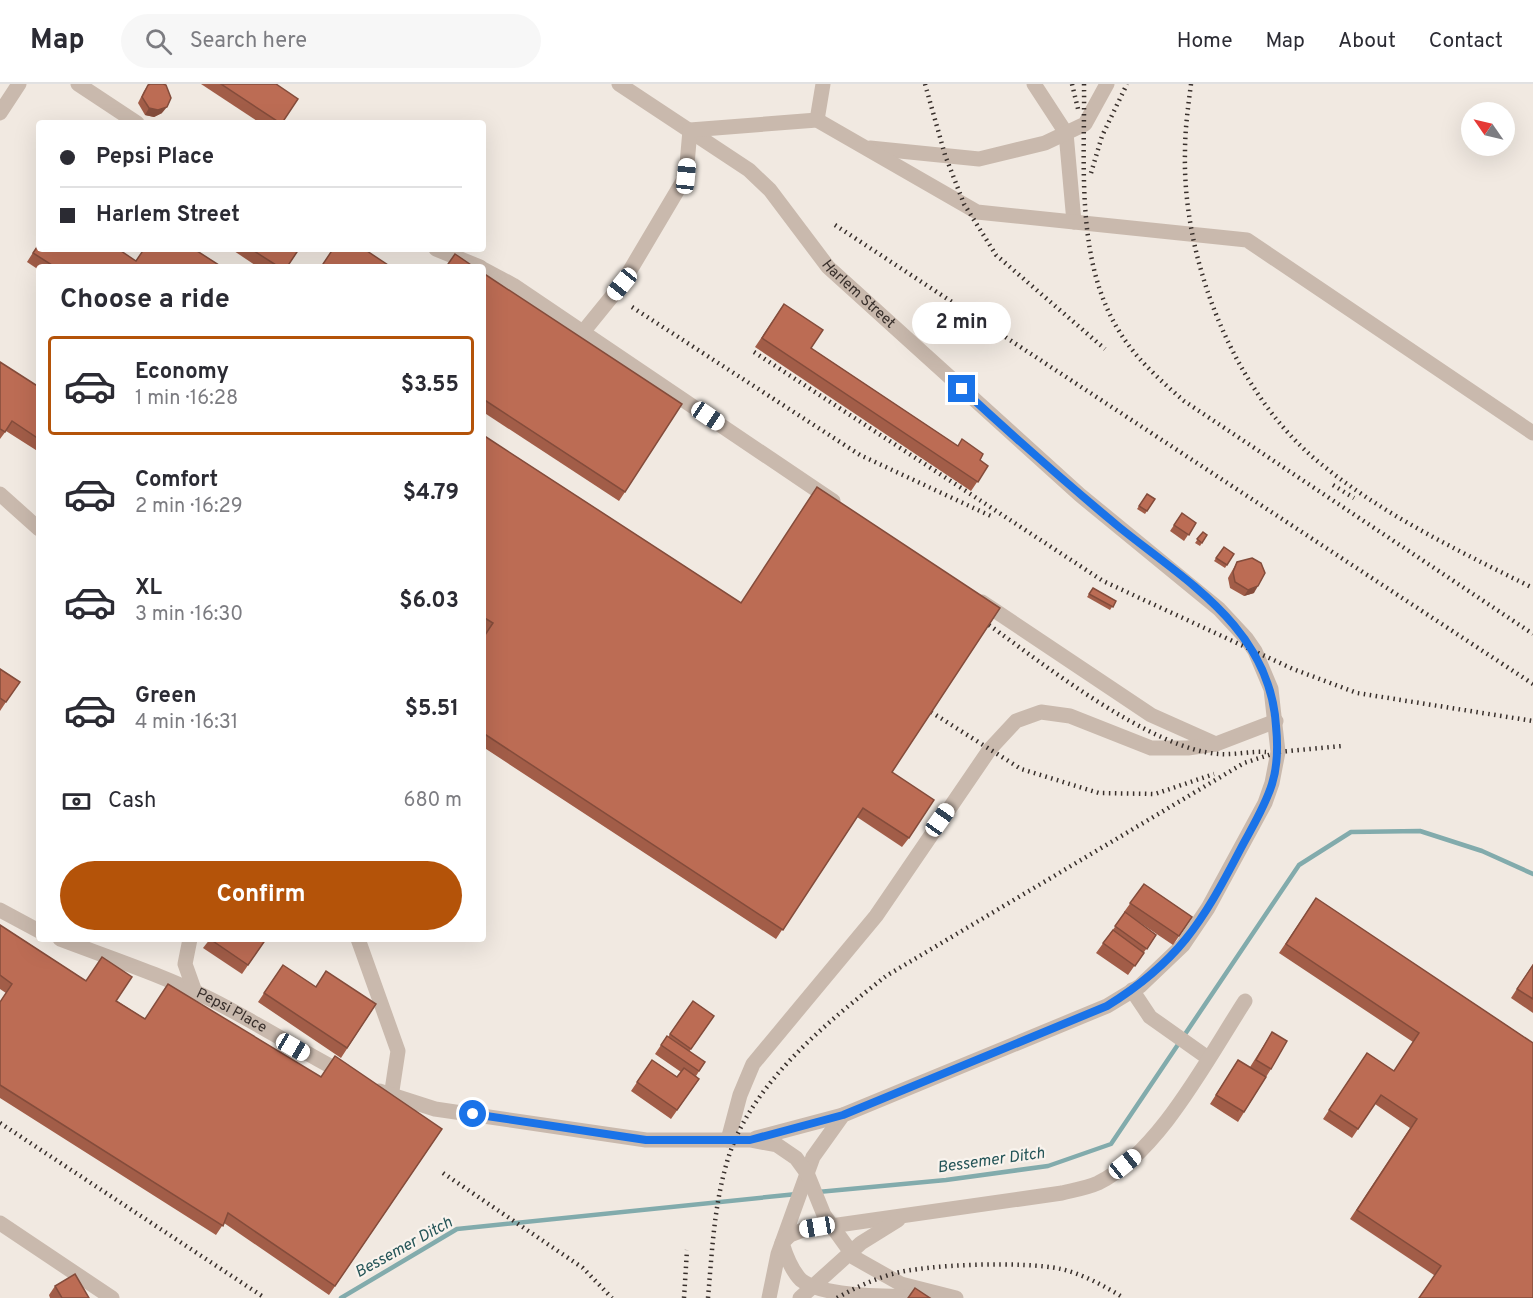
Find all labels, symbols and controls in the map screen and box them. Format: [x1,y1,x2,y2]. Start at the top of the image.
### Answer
search box [121,14,541,68]
text: Map [30,23,85,59]
icon: search [142,25,175,58]
text: Search here [190,28,307,55]
text: Home [1177,28,1233,55]
text: Map [1266,28,1305,55]
text: About [1338,28,1396,55]
text: Contact [1429,28,1503,55]
north arrow [1461,102,1515,156]
map controls [1461,102,1515,156]
text: Pepsi Place [96,144,214,171]
car [675,157,697,195]
text: Harlem Street [96,202,240,229]
street label: Harlem Street [817,256,899,333]
car [604,264,640,304]
text: Choose a ride [60,283,230,317]
callout: 2 min [912,302,1012,344]
text: 2 min [935,310,988,336]
icon: car [63,359,117,413]
text: Economy [135,359,229,386]
text: $3.55 [401,372,459,399]
route end [948,375,975,402]
text: 1 min · 16:28 [135,386,238,412]
car [688,398,728,434]
icon: car [63,467,117,521]
text: Comfort [135,467,218,494]
text: $4.79 [403,480,459,507]
text: 2 min · 16:29 [135,494,243,520]
icon: car [63,575,117,629]
text: XL [135,575,162,602]
text: $6.03 [399,588,459,615]
text: 3 min · 16:30 [135,602,243,628]
icon: car [63,683,117,737]
text: Green [135,683,197,710]
text: $5.51 [405,696,459,723]
text: 4 min · 16:31 [135,710,238,736]
icon: cash [60,785,93,818]
text: Cash [108,788,157,815]
text: 680 m [404,788,462,814]
car [922,800,958,840]
button: Confirm [60,861,462,930]
street label: Pepsi Place [193,984,270,1038]
car [273,1030,313,1064]
route start [459,1100,486,1127]
water label: Bessemer Ditch [936,1144,1046,1178]
car [1105,1146,1145,1182]
water label: Bessemer Ditch [352,1213,457,1283]
car [798,1215,836,1239]

